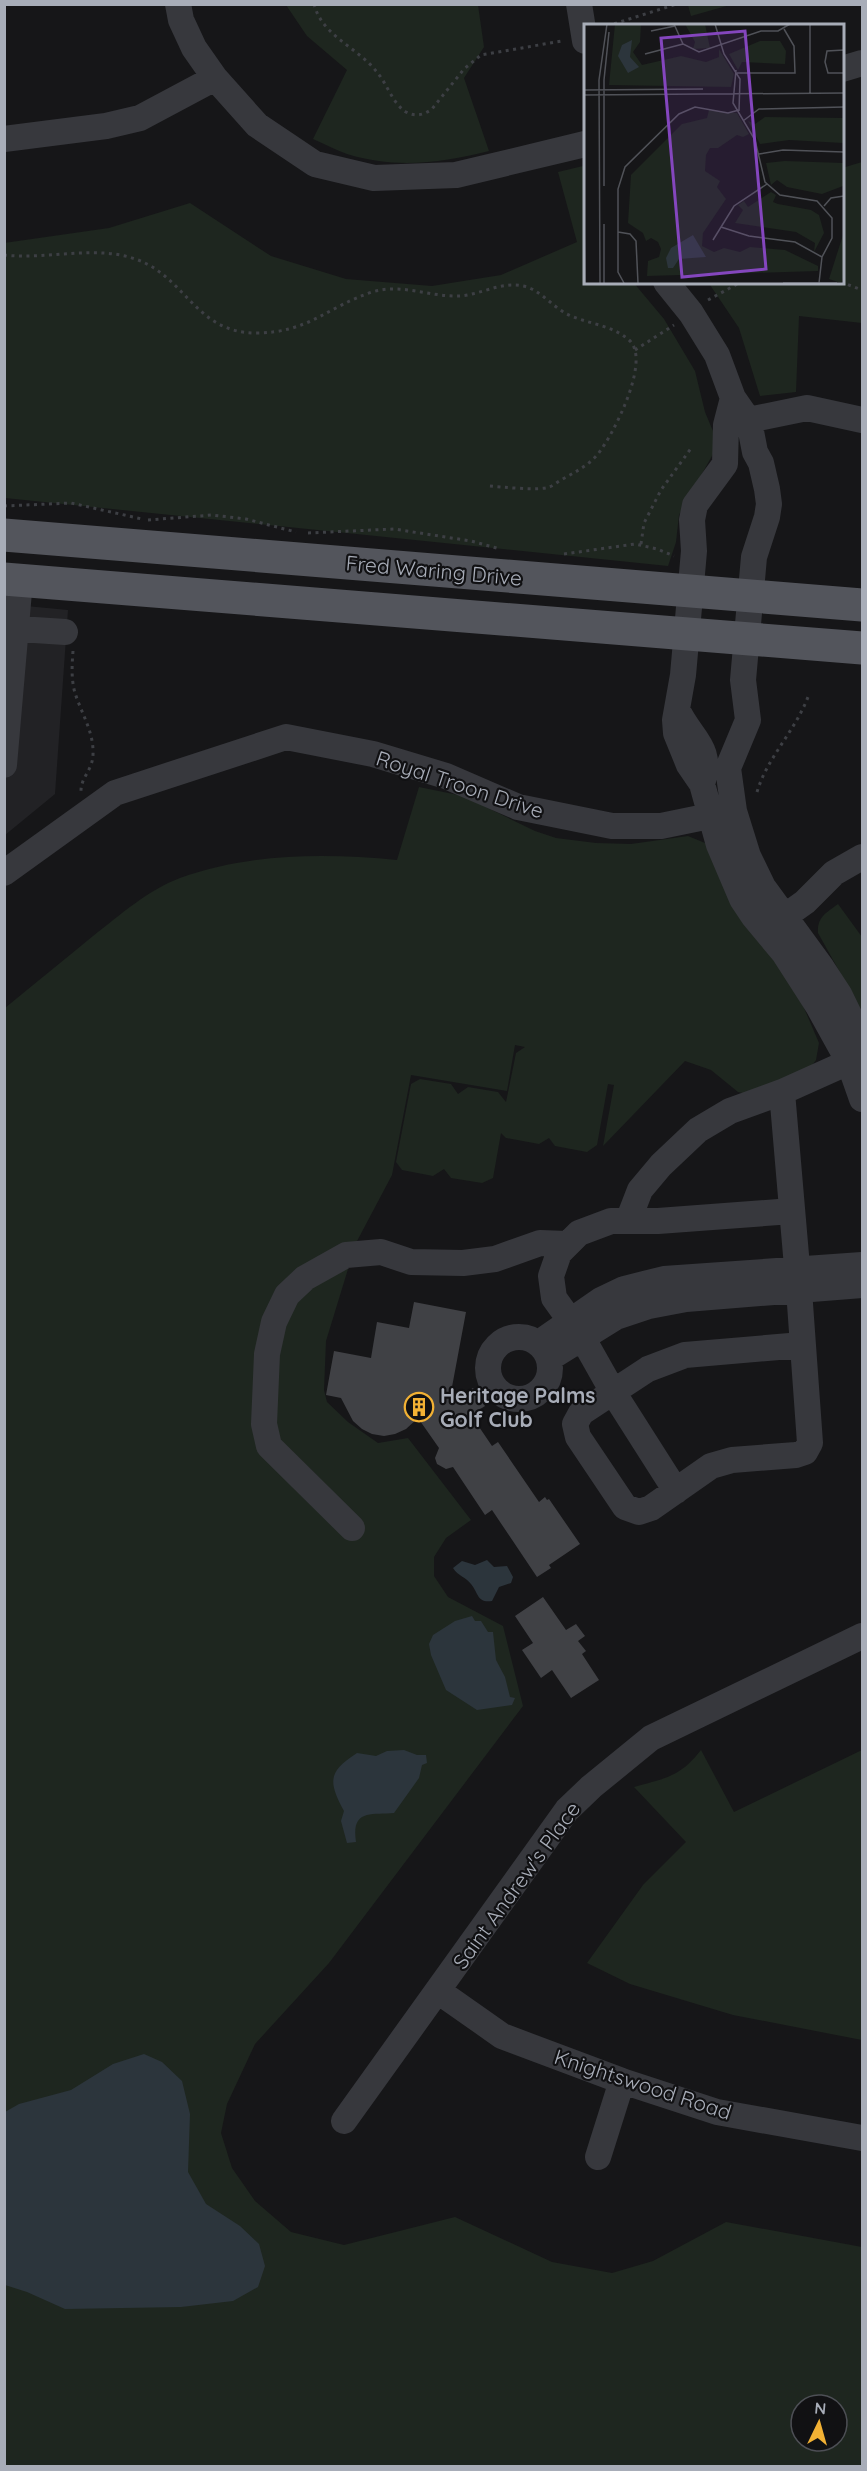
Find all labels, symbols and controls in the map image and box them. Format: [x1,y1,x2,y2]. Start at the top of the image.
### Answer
inset map [584,24,843,284]
street label: Fred Waring Drive [345,549,523,591]
street label: Royal Troon Drive [373,745,547,823]
place label: Heritage Palms Golf Club [440,1382,595,1432]
building icon: Heritage Palms Golf Club [403,1391,435,1423]
street label: Saint Andrew's Place [447,1796,585,1974]
street label: Knightswood Road [551,2043,735,2125]
north arrow [789,2393,849,2453]
text: N [814,2398,827,2419]

